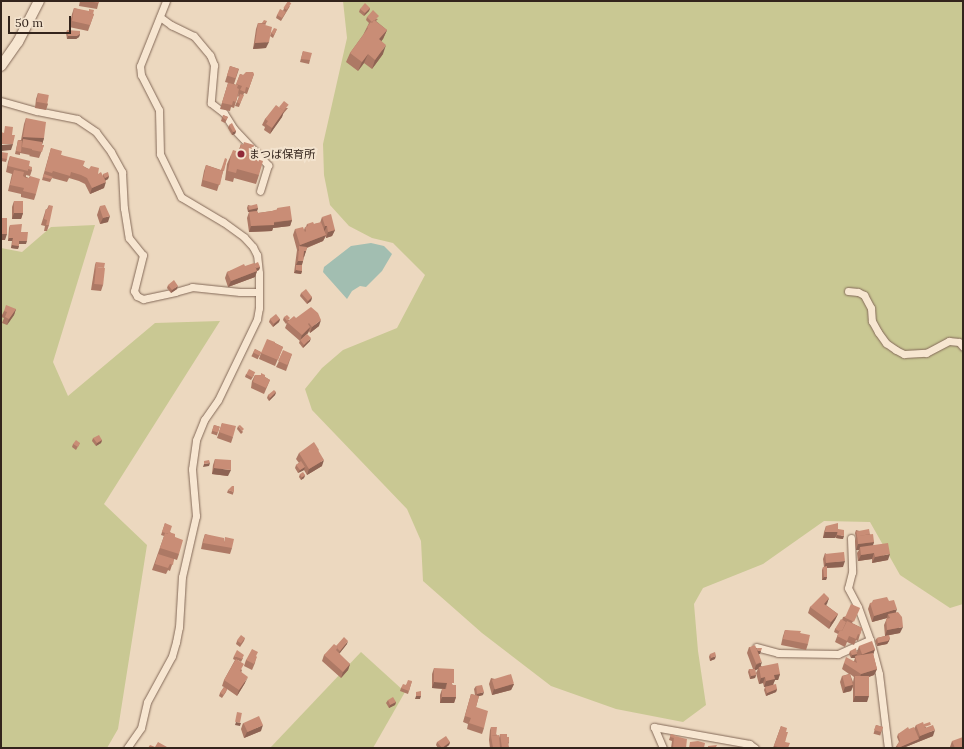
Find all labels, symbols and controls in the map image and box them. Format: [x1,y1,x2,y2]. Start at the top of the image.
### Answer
scale bar [10,8,73,34]
text: 50 m [15,15,43,30]
place label: まつば保育所 [249,147,315,161]
marker: まつば保育所 [236,149,246,159]

